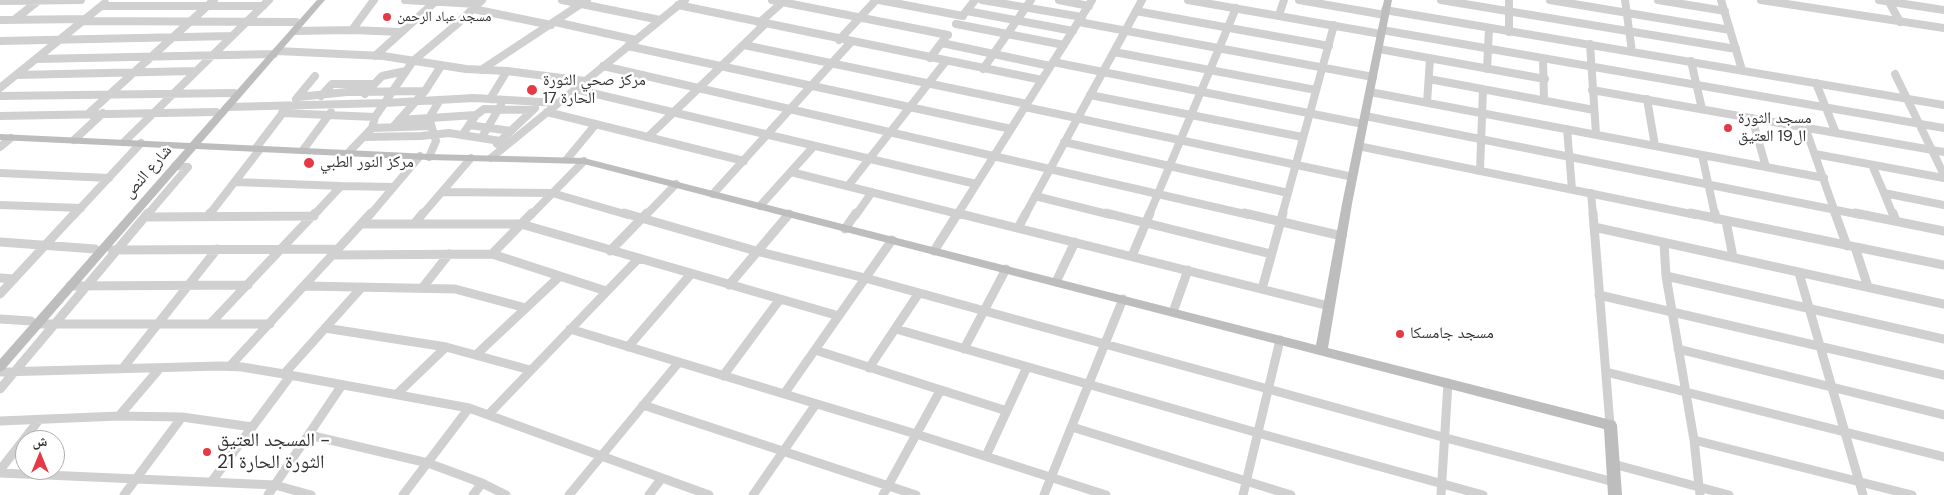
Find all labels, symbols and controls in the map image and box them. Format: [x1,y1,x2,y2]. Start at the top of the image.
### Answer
place label: مسجد عباد الرحمن [397,9,491,25]
marker: مسجد عباد الرحمن [381,11,393,23]
place label: مركز صحي الثورة الحارة 17 [543,71,646,109]
marker: مركز صحي الثورة الحارة 17 [525,83,539,97]
place label: مسجد الثورة ال19 العتيق [1738,109,1812,147]
marker: مسجد الثورة ال19 العتيق [1722,122,1734,134]
street label: شارع النص [120,142,176,202]
place label: مركز النور الطبي [320,153,414,173]
marker: مركز النور الطبي [302,156,316,170]
place label: مسجد جامسكا [1410,324,1494,344]
marker: مسجد جامسكا [1394,328,1406,340]
north arrow [15,430,65,480]
place label: المسجد العتيق - الثورة الحارة 21 [217,430,330,474]
text: ش [33,432,47,450]
marker: المسجد العتيق - الثورة الحارة 21 [201,446,213,458]

